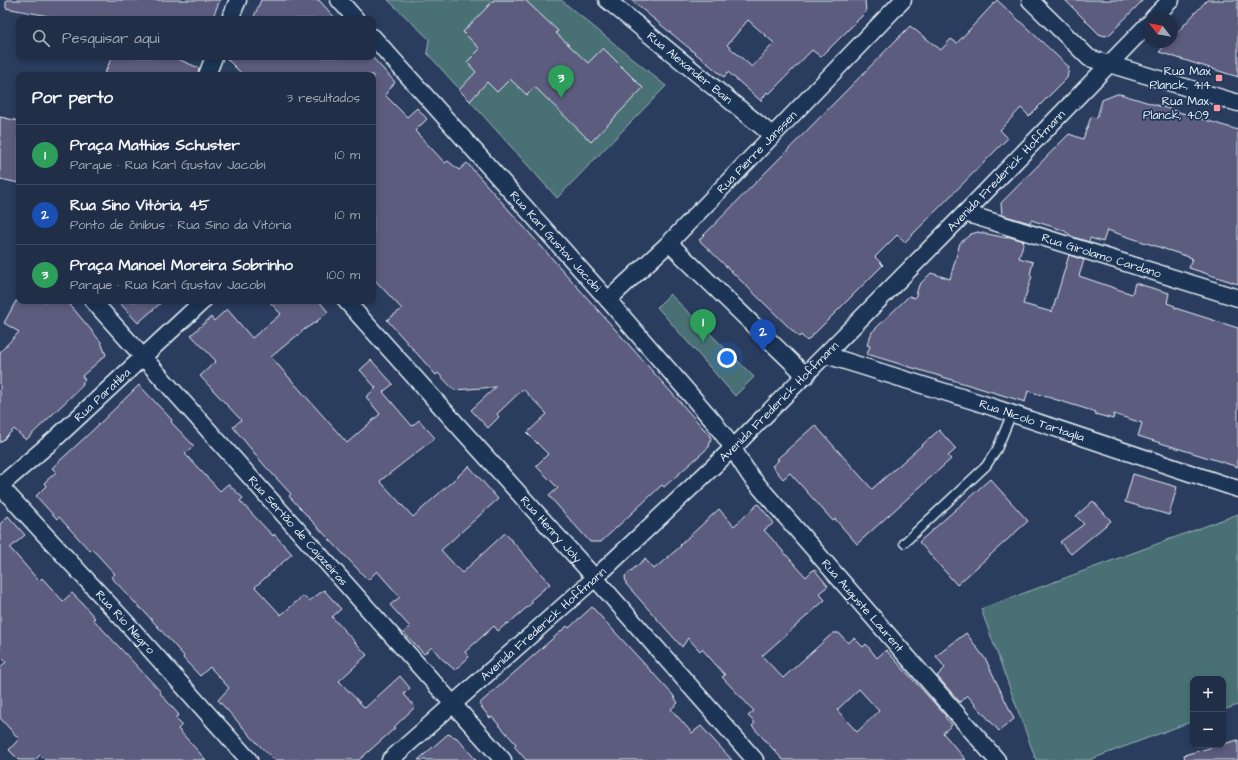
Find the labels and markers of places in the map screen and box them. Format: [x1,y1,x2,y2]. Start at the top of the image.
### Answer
place label: Rua Max Planck, 414 [1150,63,1211,94]
pin: 3 [548,65,574,98]
marker: Rua Max Planck, 414 [1214,73,1224,83]
place label: Rua Max Planck, 409 [1143,93,1209,124]
marker: Rua Max Planck, 409 [1212,103,1222,113]
pin: 1 [690,309,716,342]
pin: 2 [750,319,776,352]

